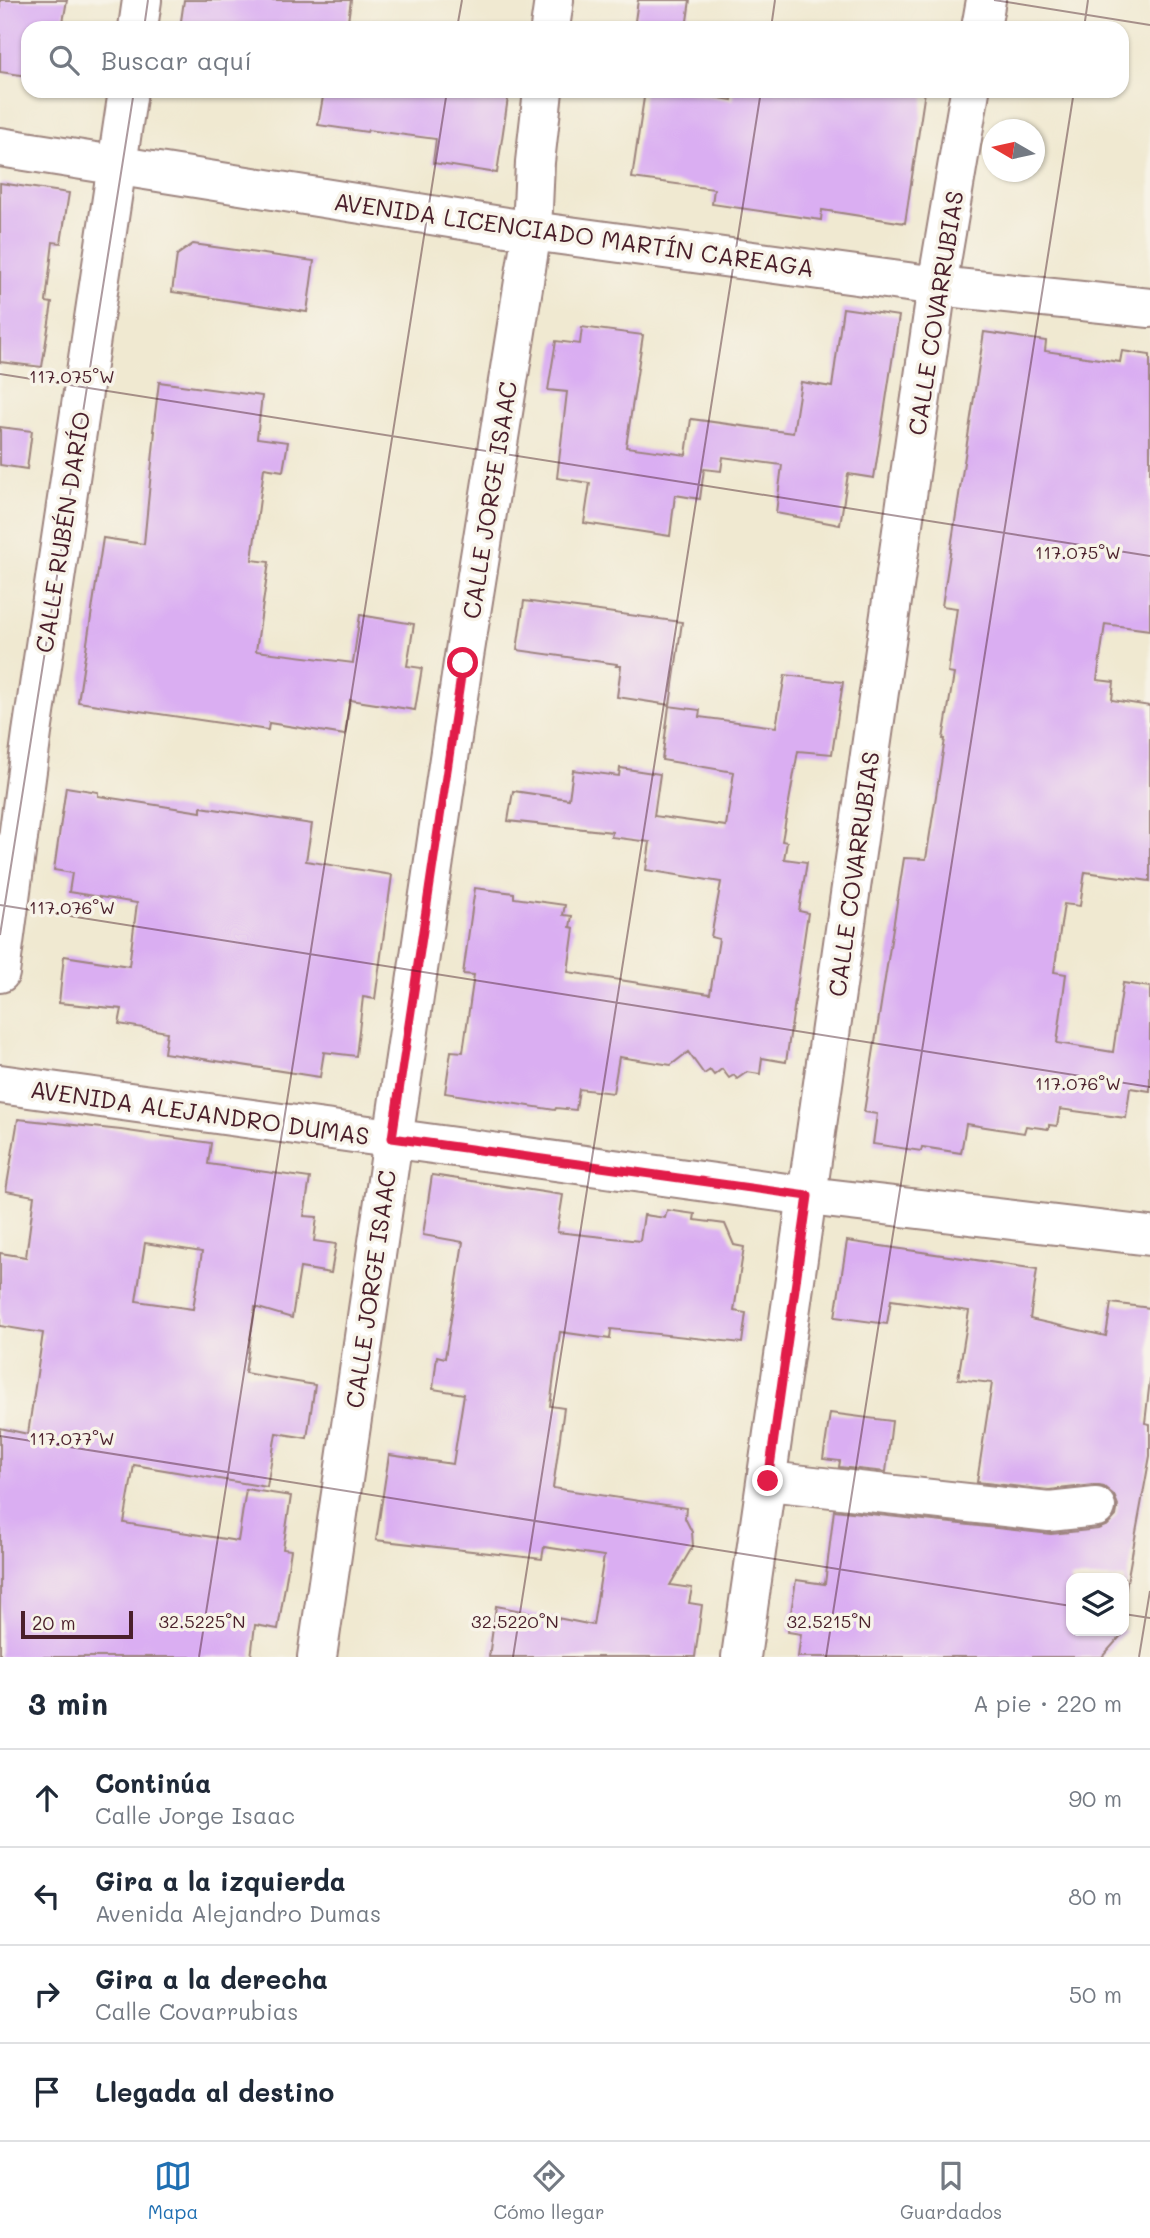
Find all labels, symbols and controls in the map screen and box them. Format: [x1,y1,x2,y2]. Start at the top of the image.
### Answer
search box [21,21,1129,98]
icon: search [45,41,83,79]
text: Buscar aquí [101,43,252,77]
north arrow [982,119,1045,182]
street label: AVENIDA LICENCIADO MARTÍN CAREAGA [332,185,816,283]
street label: CALLE COVARRUBIAS [900,188,970,438]
text: 117.075°W [29,364,115,388]
street label: CALLE JORGE ISAAC [455,379,523,621]
street label: CALLE RUBÉN DARÍO [28,409,96,655]
text: 117.075°W [1035,540,1121,564]
route start [447,647,478,678]
street label: CALLE COVARRUBIAS [820,749,886,999]
text: 117.076°W [29,895,115,919]
text: 117.076°W [1035,1071,1121,1095]
street label: AVENIDA ALEJANDRO DUMAS [29,1073,371,1151]
street label: CALLE JORGE ISAAC [338,1168,402,1410]
text: 117.077°W [29,1426,115,1450]
route end [752,1465,783,1496]
map controls [1066,1573,1129,1636]
button: layers [1066,1573,1129,1636]
scale bar [21,1608,133,1640]
text: 32.5225°N [158,1609,246,1633]
text: 32.5220°N [471,1609,559,1633]
text: 32.5215°N [786,1609,872,1633]
text: 20 m [32,1610,76,1635]
text: 3 min [28,1683,108,1723]
text: A pie · 220 m [973,1688,1122,1718]
text: Continúa [95,1766,211,1800]
icon: ahead [28,1779,66,1817]
text: 90 m [1069,1783,1122,1813]
text: Calle Jorge Isaac [95,1800,295,1830]
text: Gira a la izquierda [95,1864,346,1898]
icon: left [28,1877,66,1915]
text: 80 m [1068,1881,1122,1911]
text: Avenida Alejandro Dumas [95,1898,381,1928]
text: Gira a la derecha [95,1962,328,1996]
icon: right [28,1975,66,2013]
text: 50 m [1069,1979,1122,2009]
text: Calle Covarrubias [95,1996,298,2026]
icon: arrive [28,2073,66,2111]
text: Llegada al destino [95,2075,334,2109]
tab: Mapa [148,2157,198,2224]
tab: Cómo llegar [494,2157,605,2224]
tab: Guardados [900,2157,1002,2224]

